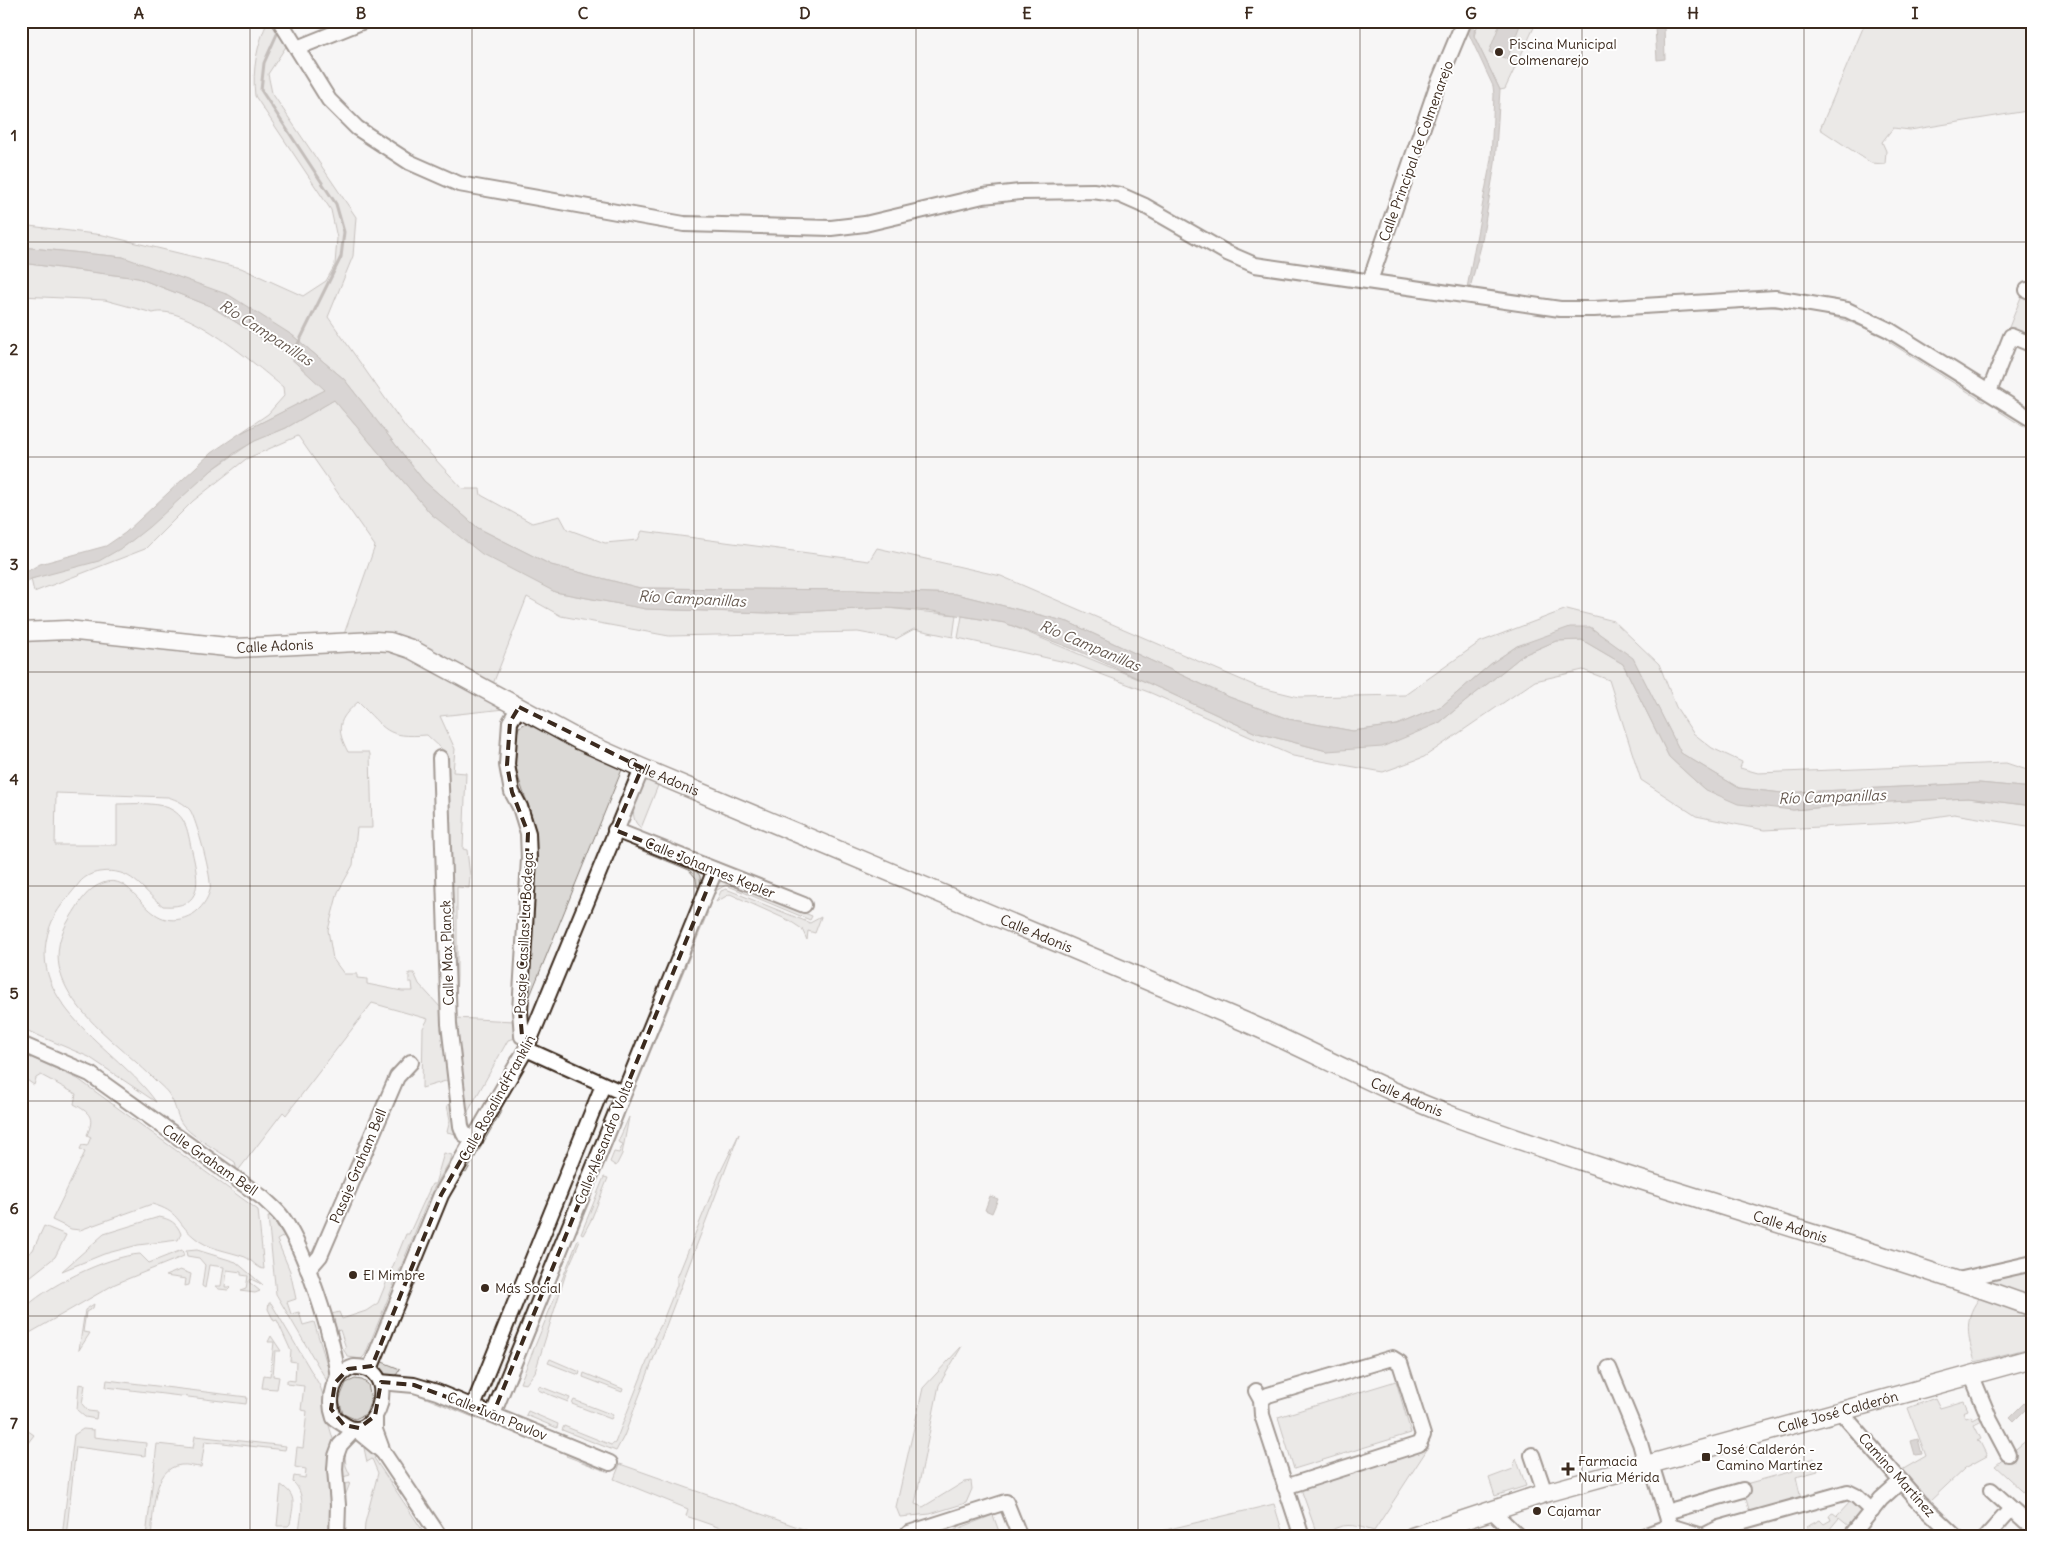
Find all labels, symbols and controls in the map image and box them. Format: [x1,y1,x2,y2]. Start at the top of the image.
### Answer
text: A [134,3,144,23]
text: B [356,3,367,23]
text: C [578,3,589,23]
text: D [799,3,811,23]
text: E [1022,3,1032,23]
text: F [1244,3,1254,23]
text: G [1465,3,1477,23]
text: H [1687,3,1699,23]
text: I [1912,3,1919,23]
place label: Piscina Municipal Colmenarejo [1509,35,1617,69]
marker: Piscina Municipal Colmenarejo [1493,46,1505,58]
street label: Calle Principal de Colmenarejo [1375,58,1457,244]
text: 1 [11,125,17,145]
water label: Río Campanillas [216,295,318,370]
text: 2 [10,339,19,359]
text: 3 [9,554,19,574]
water label: Río Campanillas [638,586,747,611]
water label: Río Campanillas [1037,616,1145,676]
street label: Calle Adonis [236,635,314,657]
street label: Calle Adonis [624,753,702,800]
text: 4 [9,769,19,789]
water label: Río Campanillas [1778,785,1887,808]
street label: Calle Johannes Kepler [642,834,778,902]
street label: Pasaje Casillas La Bodega [511,851,537,1015]
street label: Calle Max Planck [436,900,458,1006]
street label: Calle Adonis [997,910,1075,957]
text: 5 [9,983,19,1003]
street label: Calle Rosalind Franklin [455,1032,539,1164]
street label: Calle Adonis [1368,1073,1445,1120]
street label: Calle Alesandro Volta [571,1077,637,1207]
street label: Pasaje Graham Bell [326,1106,390,1226]
street label: Calle Graham Bell [159,1120,261,1200]
text: 6 [9,1198,19,1218]
street label: Calle Adonis [1751,1207,1830,1247]
place label: El Mimbre [363,1266,425,1284]
marker: El Mimbre [347,1269,359,1281]
place label: Más Social [495,1279,561,1297]
marker: Más Social [479,1282,491,1294]
street label: Calle José Calderón [1776,1387,1900,1437]
street label: Calle Ivan Pavlov [444,1388,550,1444]
text: 7 [10,1413,18,1433]
street label: Camino Martínez [1855,1429,1940,1521]
place label: José Calderón - Camino Martínez [1716,1440,1823,1474]
marker: José Calderón - Camino Martínez [1700,1451,1712,1463]
place label: Farmacia Nuria Mérida [1578,1452,1660,1486]
marker: Farmacia Nuria Mérida [1562,1463,1574,1475]
place label: Cajamar [1547,1502,1601,1520]
marker: Cajamar [1531,1505,1543,1517]

